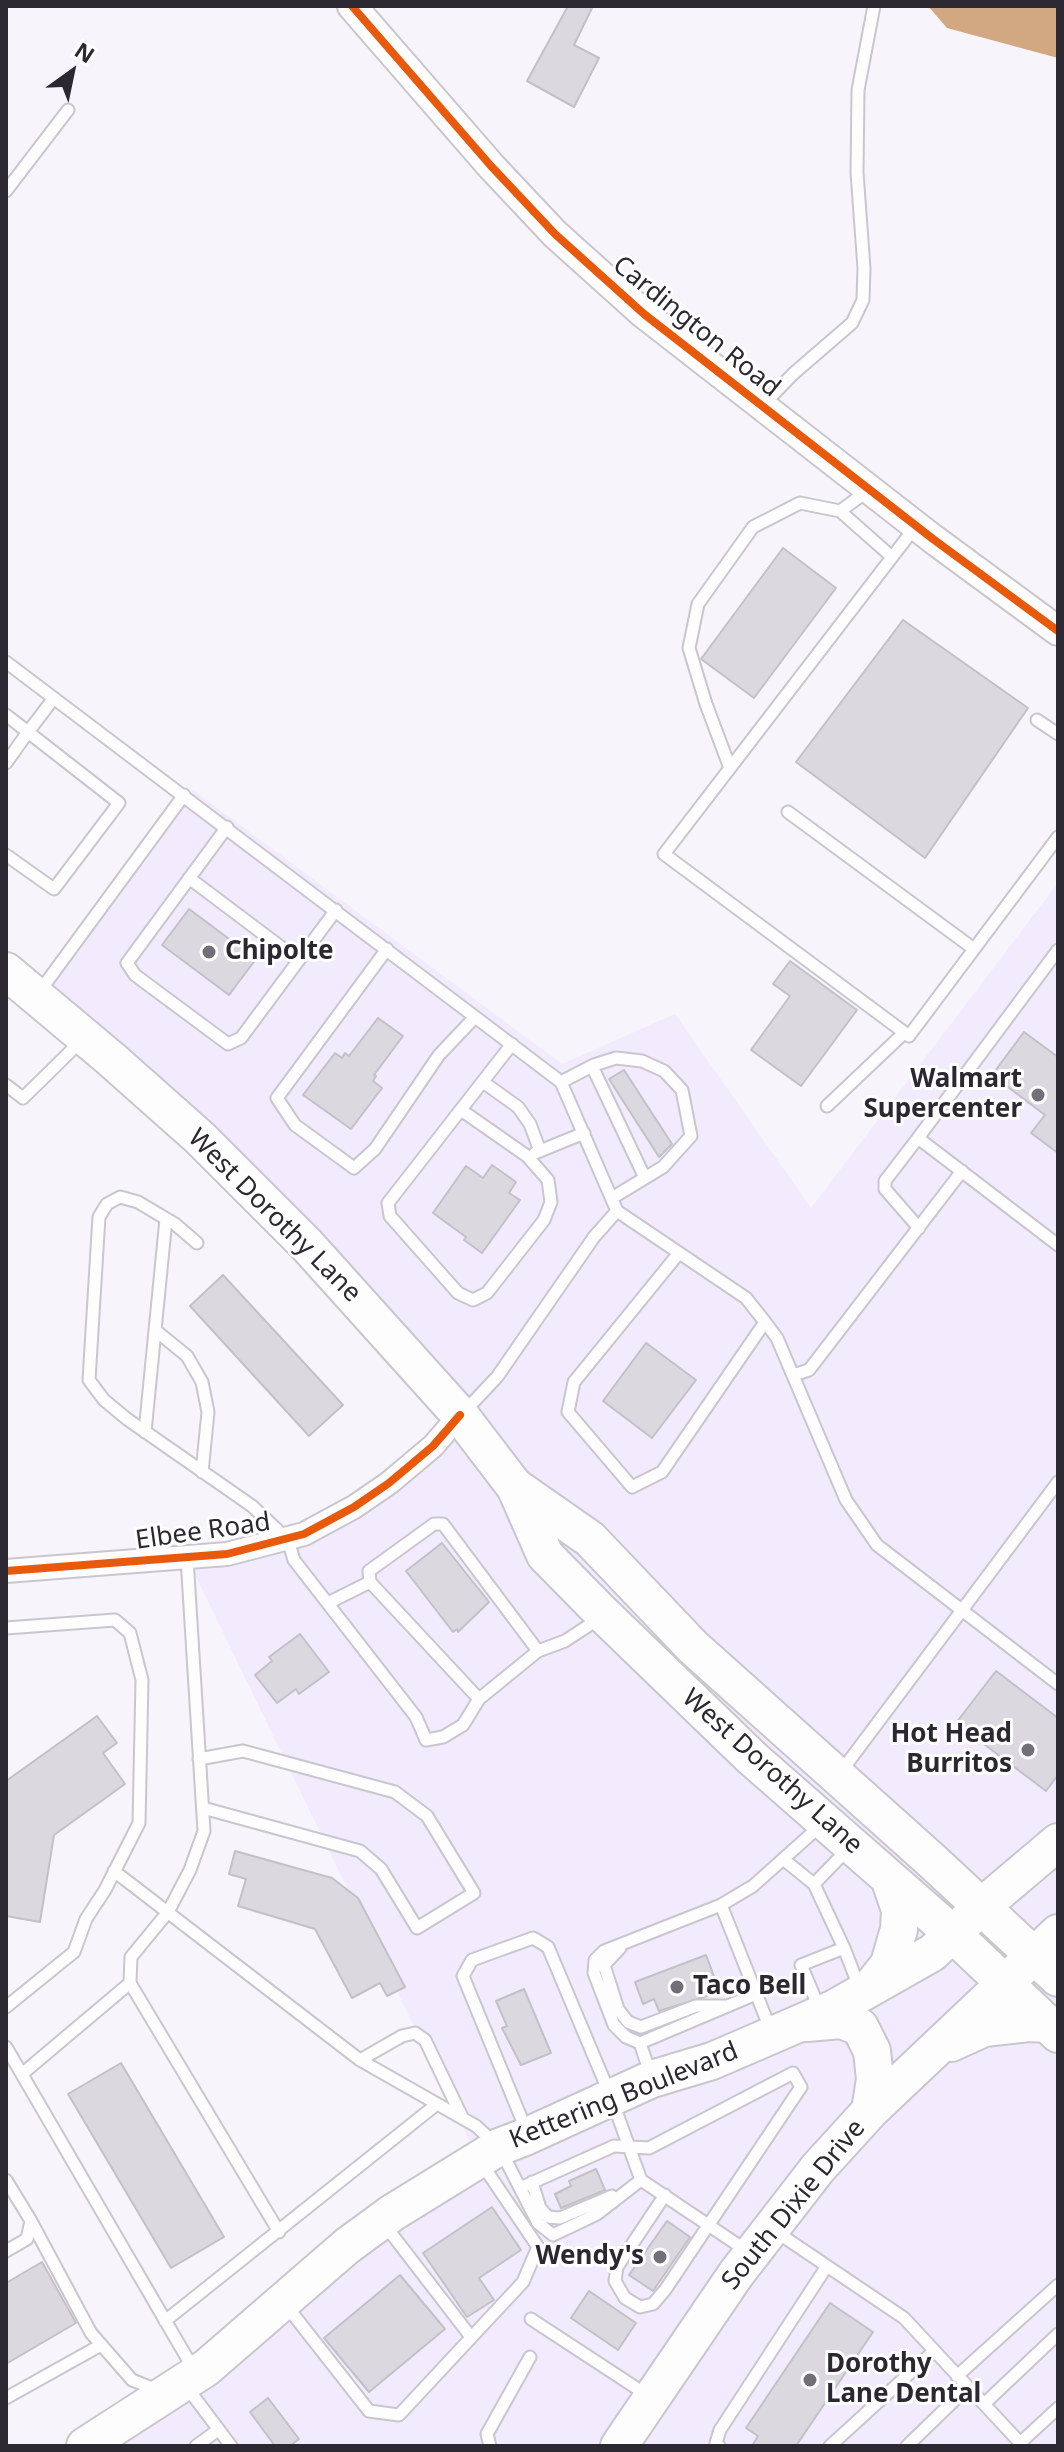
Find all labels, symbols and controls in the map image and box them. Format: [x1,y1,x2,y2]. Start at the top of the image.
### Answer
north arrow [32,32,112,112]
text: N [69,34,101,69]
street label: Cardington Road [606,250,786,404]
place label: Chipolte [225,936,334,968]
marker: Chipolte [200,943,218,961]
place label: Walmart Supercenter [863,1064,1022,1126]
marker: Walmart Supercenter [1029,1086,1047,1104]
street label: West Dorothy Lane [181,1123,367,1309]
street label: Elbee Road [134,1507,272,1557]
street label: West Dorothy Lane [675,1683,869,1861]
place label: Hot Head Burritos [890,1719,1012,1780]
marker: Hot Head Burritos [1019,1741,1037,1759]
place label: Taco Bell [693,1971,806,2003]
marker: Taco Bell [668,1978,686,1996]
street label: Kettering Boulevard [505,2036,743,2156]
street label: South Dixie Drive [716,2114,872,2296]
place label: Wendy's [535,2241,644,2273]
marker: Wendy's [651,2248,669,2266]
place label: Dorothy Lane Dental [826,2349,981,2410]
marker: Dorothy Lane Dental [801,2371,819,2389]

